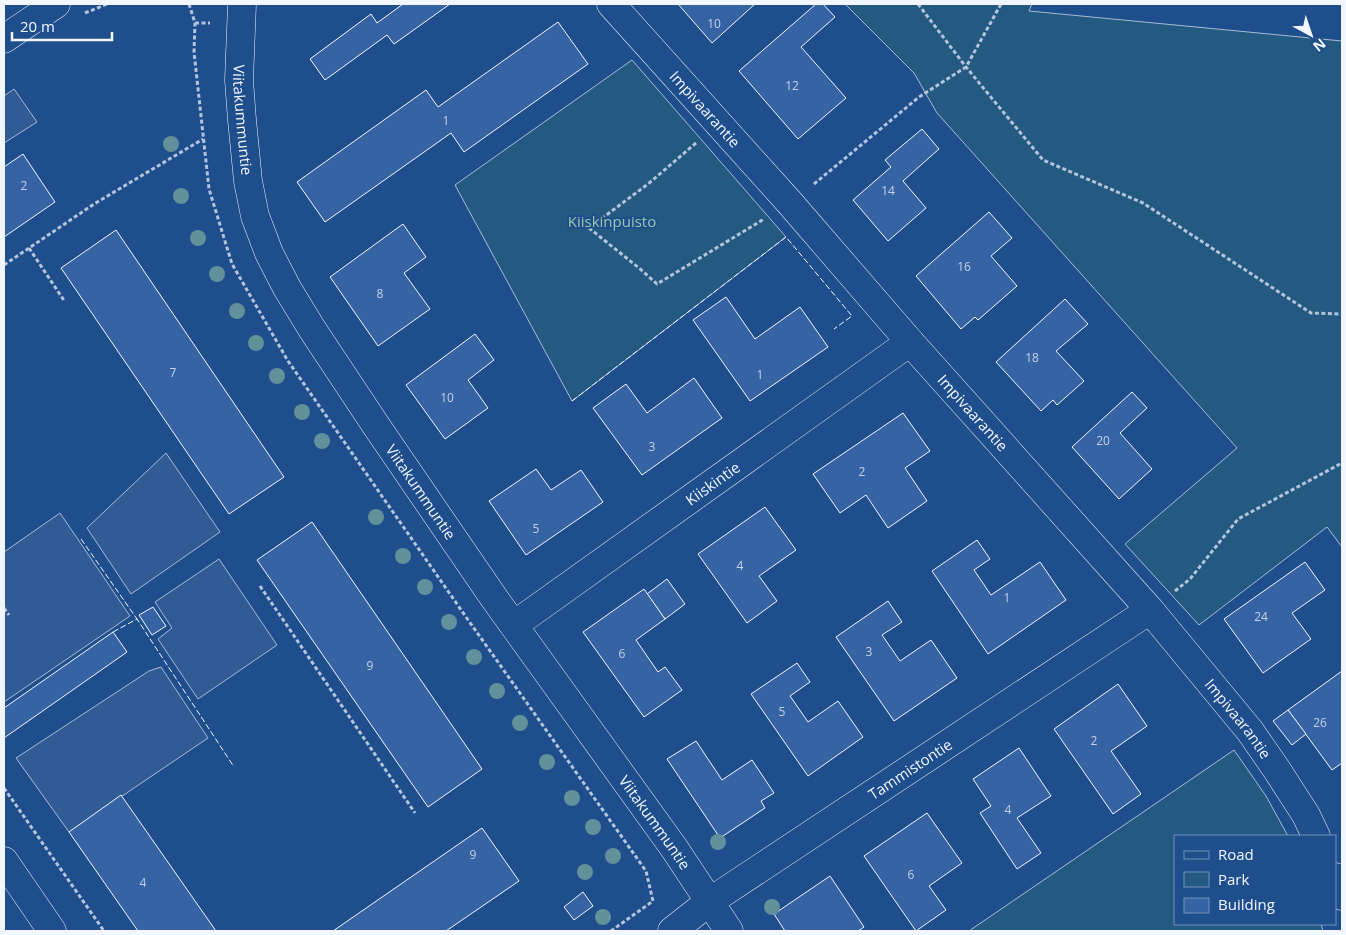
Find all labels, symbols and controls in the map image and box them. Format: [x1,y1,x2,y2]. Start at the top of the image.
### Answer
scale bar [12,10,112,42]
north arrow [1286,10,1336,60]
house number: 10 [707,15,721,32]
text: 20 m [20,16,55,36]
text: N [1309,34,1330,56]
street label: Viitakummuntie [229,64,257,176]
street label: Impivaarantie [666,66,745,151]
house number: 12 [785,77,799,94]
house number: 1 [443,112,449,129]
house number: 2 [21,177,28,194]
house number: 14 [881,182,895,199]
park label: Kiiskinpuisto [568,211,656,231]
house number: 16 [957,258,971,275]
house number: 8 [377,285,384,302]
house number: 18 [1025,349,1039,366]
house number: 7 [170,364,177,381]
house number: 1 [757,366,763,383]
street label: Impivaarantie [934,370,1013,455]
house number: 10 [440,389,454,406]
house number: 20 [1096,432,1110,449]
house number: 3 [649,438,656,455]
street label: Viitakummuntie [382,440,461,543]
street label: Kiiskintie [681,457,744,509]
house number: 2 [859,463,866,480]
house number: 5 [533,520,540,537]
house number: 4 [737,557,744,574]
house number: 1 [1004,589,1010,606]
house number: 24 [1254,608,1268,625]
house number: 3 [866,643,873,660]
house number: 6 [619,645,626,662]
house number: 9 [367,657,374,674]
street label: Impivaarantie [1201,674,1276,762]
house number: 5 [779,703,786,720]
house number: 26 [1313,714,1327,731]
house number: 2 [1091,732,1098,749]
street label: Tammistontie [864,734,956,804]
street label: Viitakummuntie [615,771,695,873]
house number: 4 [1005,801,1012,818]
legend [1174,835,1336,925]
text: Road [1218,844,1254,864]
house number: 9 [470,846,477,863]
house number: 6 [908,866,915,883]
text: Park [1218,869,1249,889]
house number: 4 [140,874,147,891]
text: Building [1218,894,1275,914]

